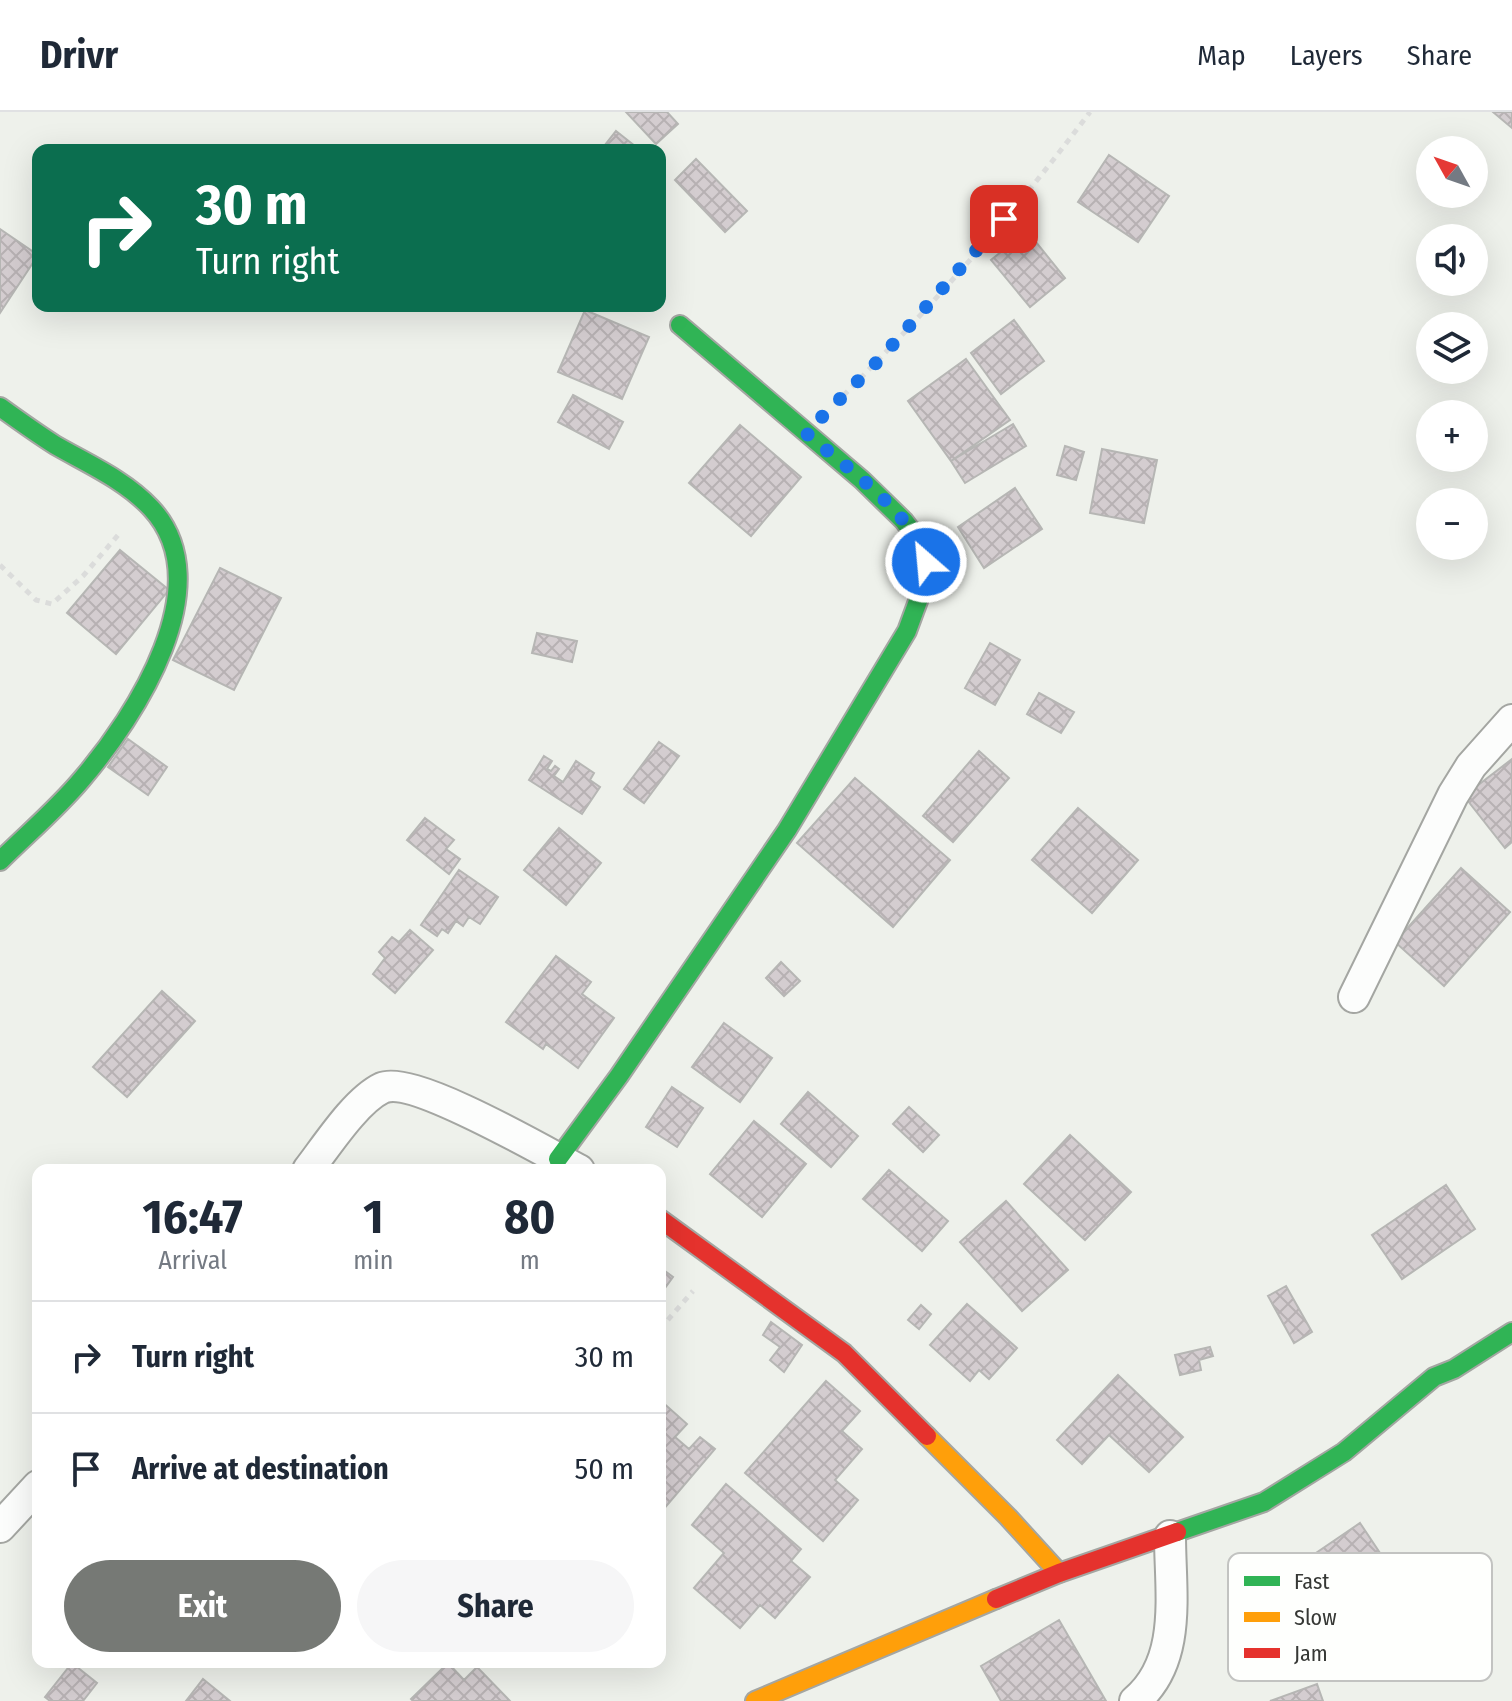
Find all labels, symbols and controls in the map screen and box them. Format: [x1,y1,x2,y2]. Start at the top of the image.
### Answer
text: Drivr [40,32,118,78]
text: Map [1197,39,1246,72]
text: Layers [1290,39,1363,72]
text: Share [1407,39,1472,72]
north arrow [1416,136,1488,208]
map controls [1416,136,1488,560]
text: 30 m [196,172,307,239]
icon: right [64,176,168,280]
pin [970,185,1038,253]
icon: arrive [982,197,1026,241]
button: sound [1416,224,1488,296]
text: Turn right [196,240,339,284]
button: layers [1416,312,1488,384]
button: + [1416,400,1488,472]
button: − [1416,488,1488,560]
position arrow [884,520,968,604]
text: 16:47 [142,1188,243,1246]
text: 1 [363,1188,384,1246]
text: 80 [504,1188,556,1246]
text: Arrival [158,1245,227,1276]
text: min [353,1245,393,1276]
text: m [520,1245,540,1276]
icon: right [64,1335,108,1379]
text: Turn right [132,1339,254,1375]
text: 30 m [575,1339,634,1375]
icon: arrive [64,1447,108,1491]
text: Arrive at destination [132,1451,389,1487]
text: 50 m [574,1451,634,1487]
legend [1228,1553,1492,1681]
button: Exit [64,1560,341,1652]
button: Share [357,1560,634,1652]
text: Fast [1294,1568,1330,1595]
text: Slow [1294,1604,1337,1631]
text: Jam [1294,1640,1328,1667]

